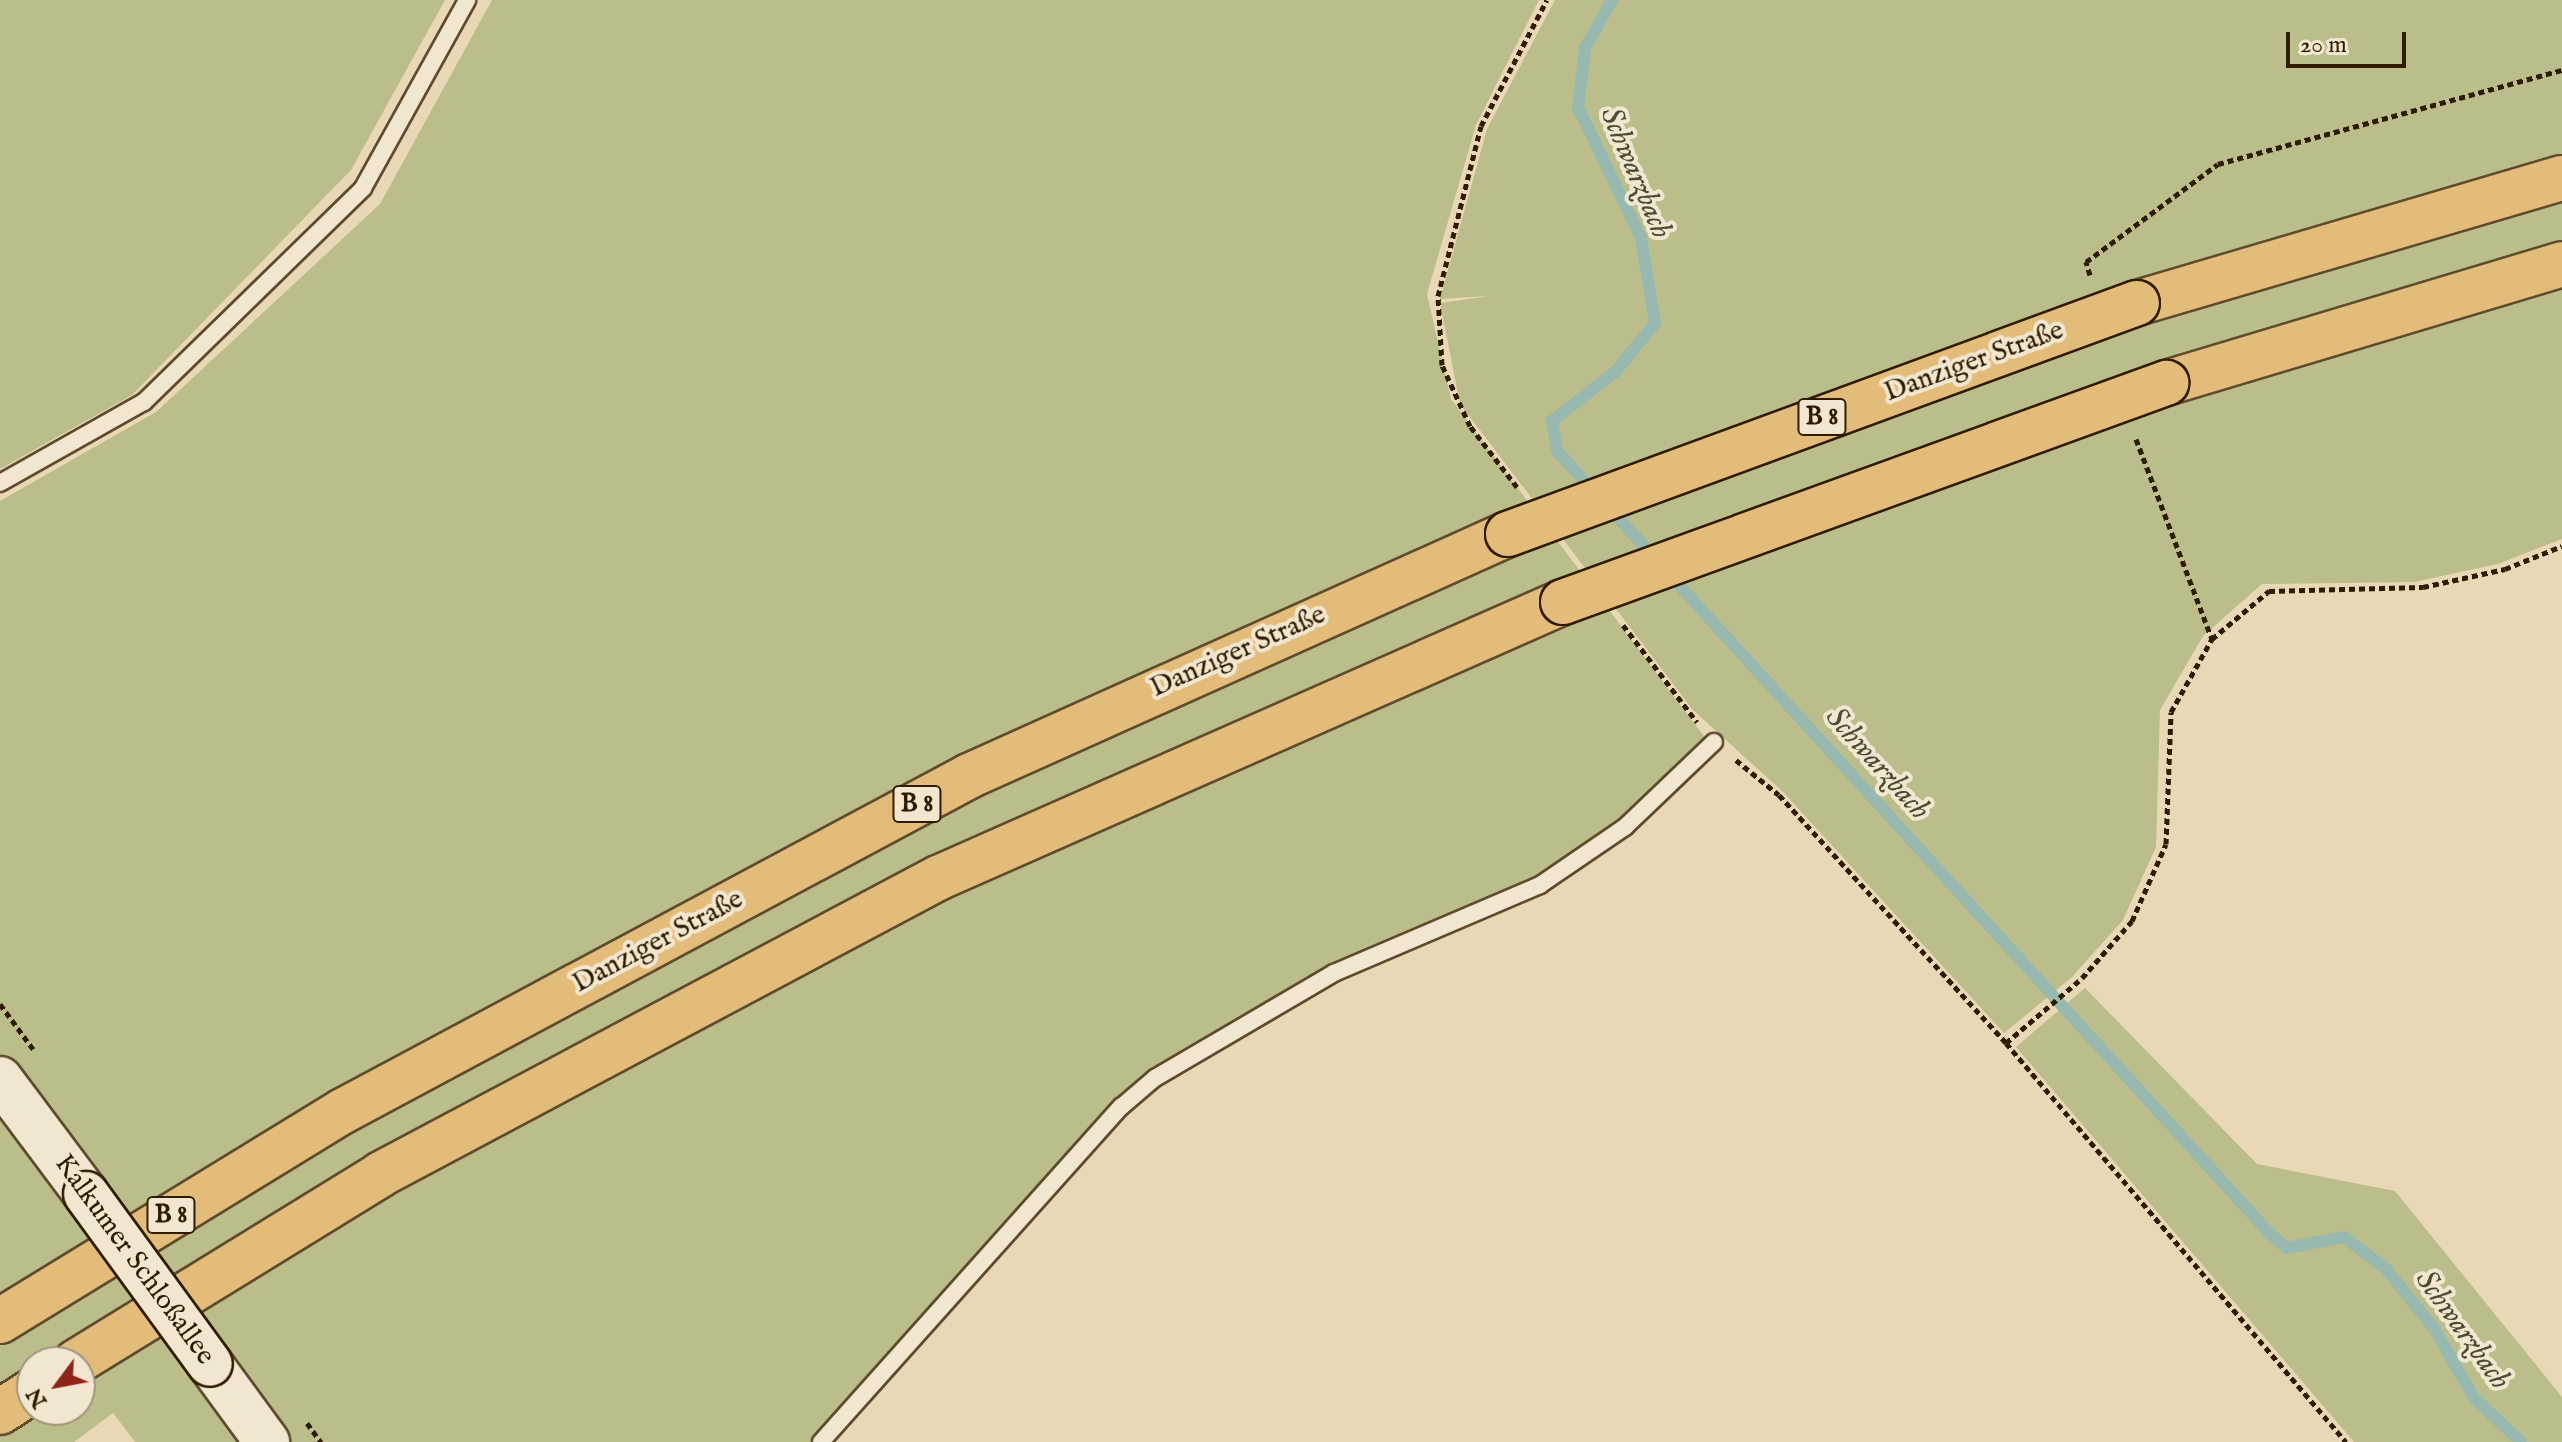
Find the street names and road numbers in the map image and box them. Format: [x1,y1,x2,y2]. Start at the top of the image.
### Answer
street label: Danziger Straße [1880,314,2068,410]
road number: B 8 [1796,395,1848,439]
street label: Danziger Straße [1145,598,1331,706]
road number: B 8 [891,782,943,826]
street label: Danziger Straße [567,883,749,1001]
street label: Kalkumer Schloßallee [46,1148,222,1372]
road number: B 8 [145,1193,197,1237]

